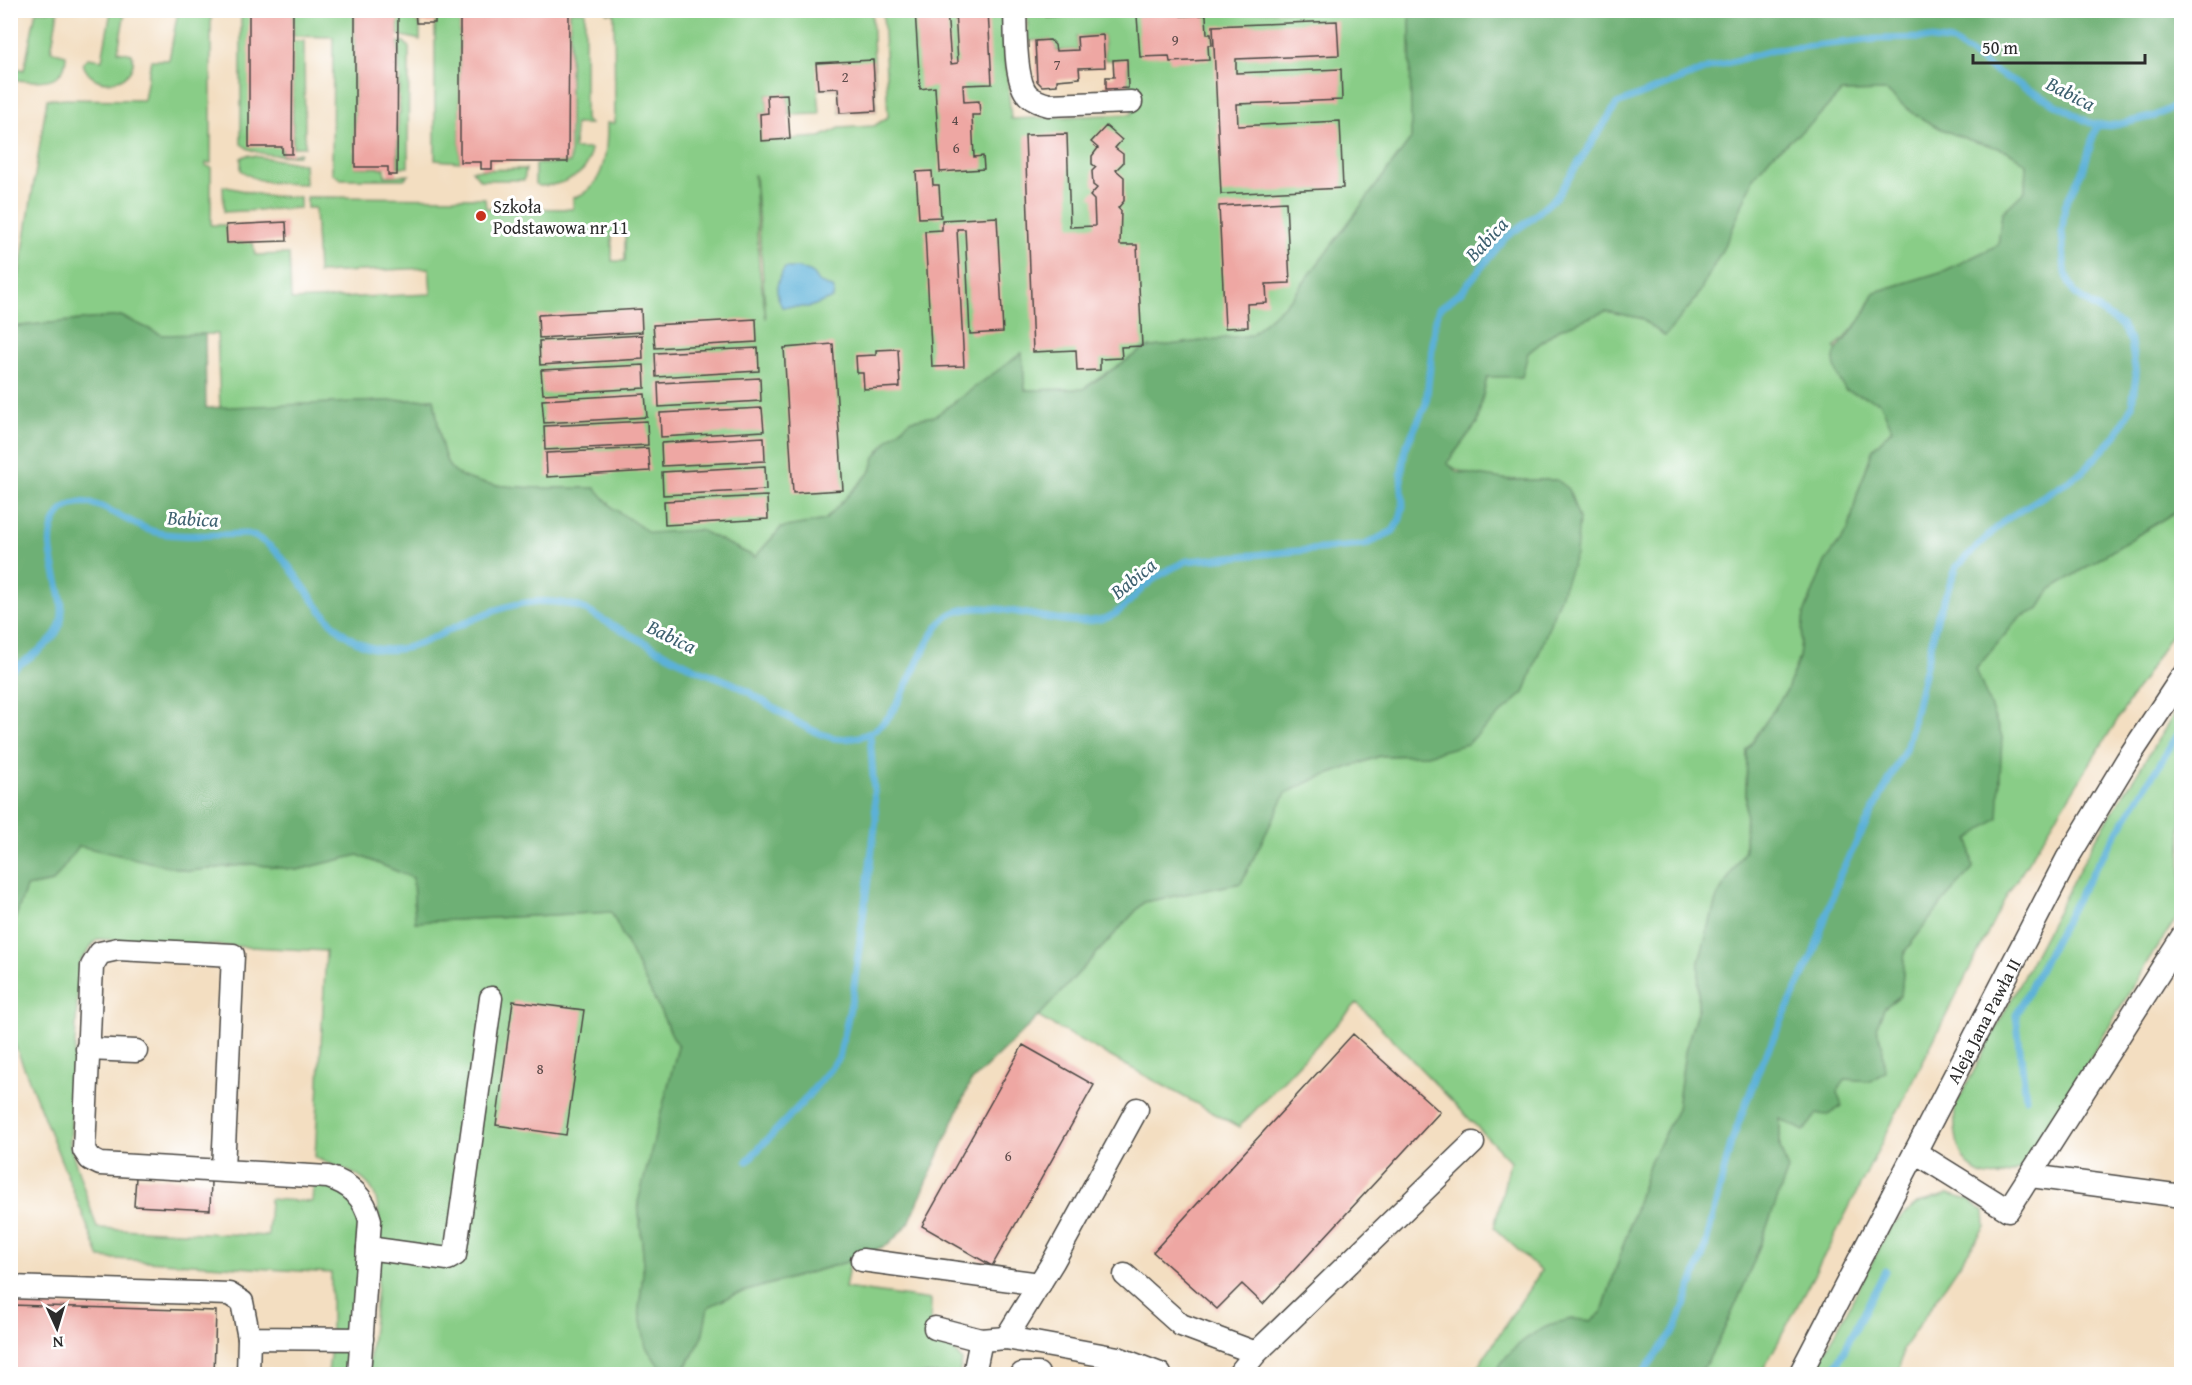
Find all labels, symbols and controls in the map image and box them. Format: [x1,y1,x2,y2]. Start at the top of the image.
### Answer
scale bar [1973,27,2146,65]
house number: 9 [1171,29,1179,50]
text: 50 m [1982,34,2018,61]
house number: 7 [1053,54,1061,75]
house number: 2 [841,66,849,87]
water label: Babica [2041,68,2101,118]
house number: 4 [951,109,959,130]
house number: 6 [952,137,960,158]
place label: Szkoła Podstawowa nr 11 [493,193,628,241]
marker: Szkoła Podstawowa nr 11 [474,209,488,223]
water label: Babica [1457,210,1515,268]
water label: Babica [166,502,220,534]
water label: Babica [1103,550,1163,606]
water label: Babica [642,611,702,661]
street label: Aleja Jana Pawła II [1939,953,2027,1088]
house number: 8 [536,1058,544,1079]
house number: 6 [1004,1145,1012,1166]
north arrow [27,1298,87,1358]
text: N [52,1331,64,1355]

